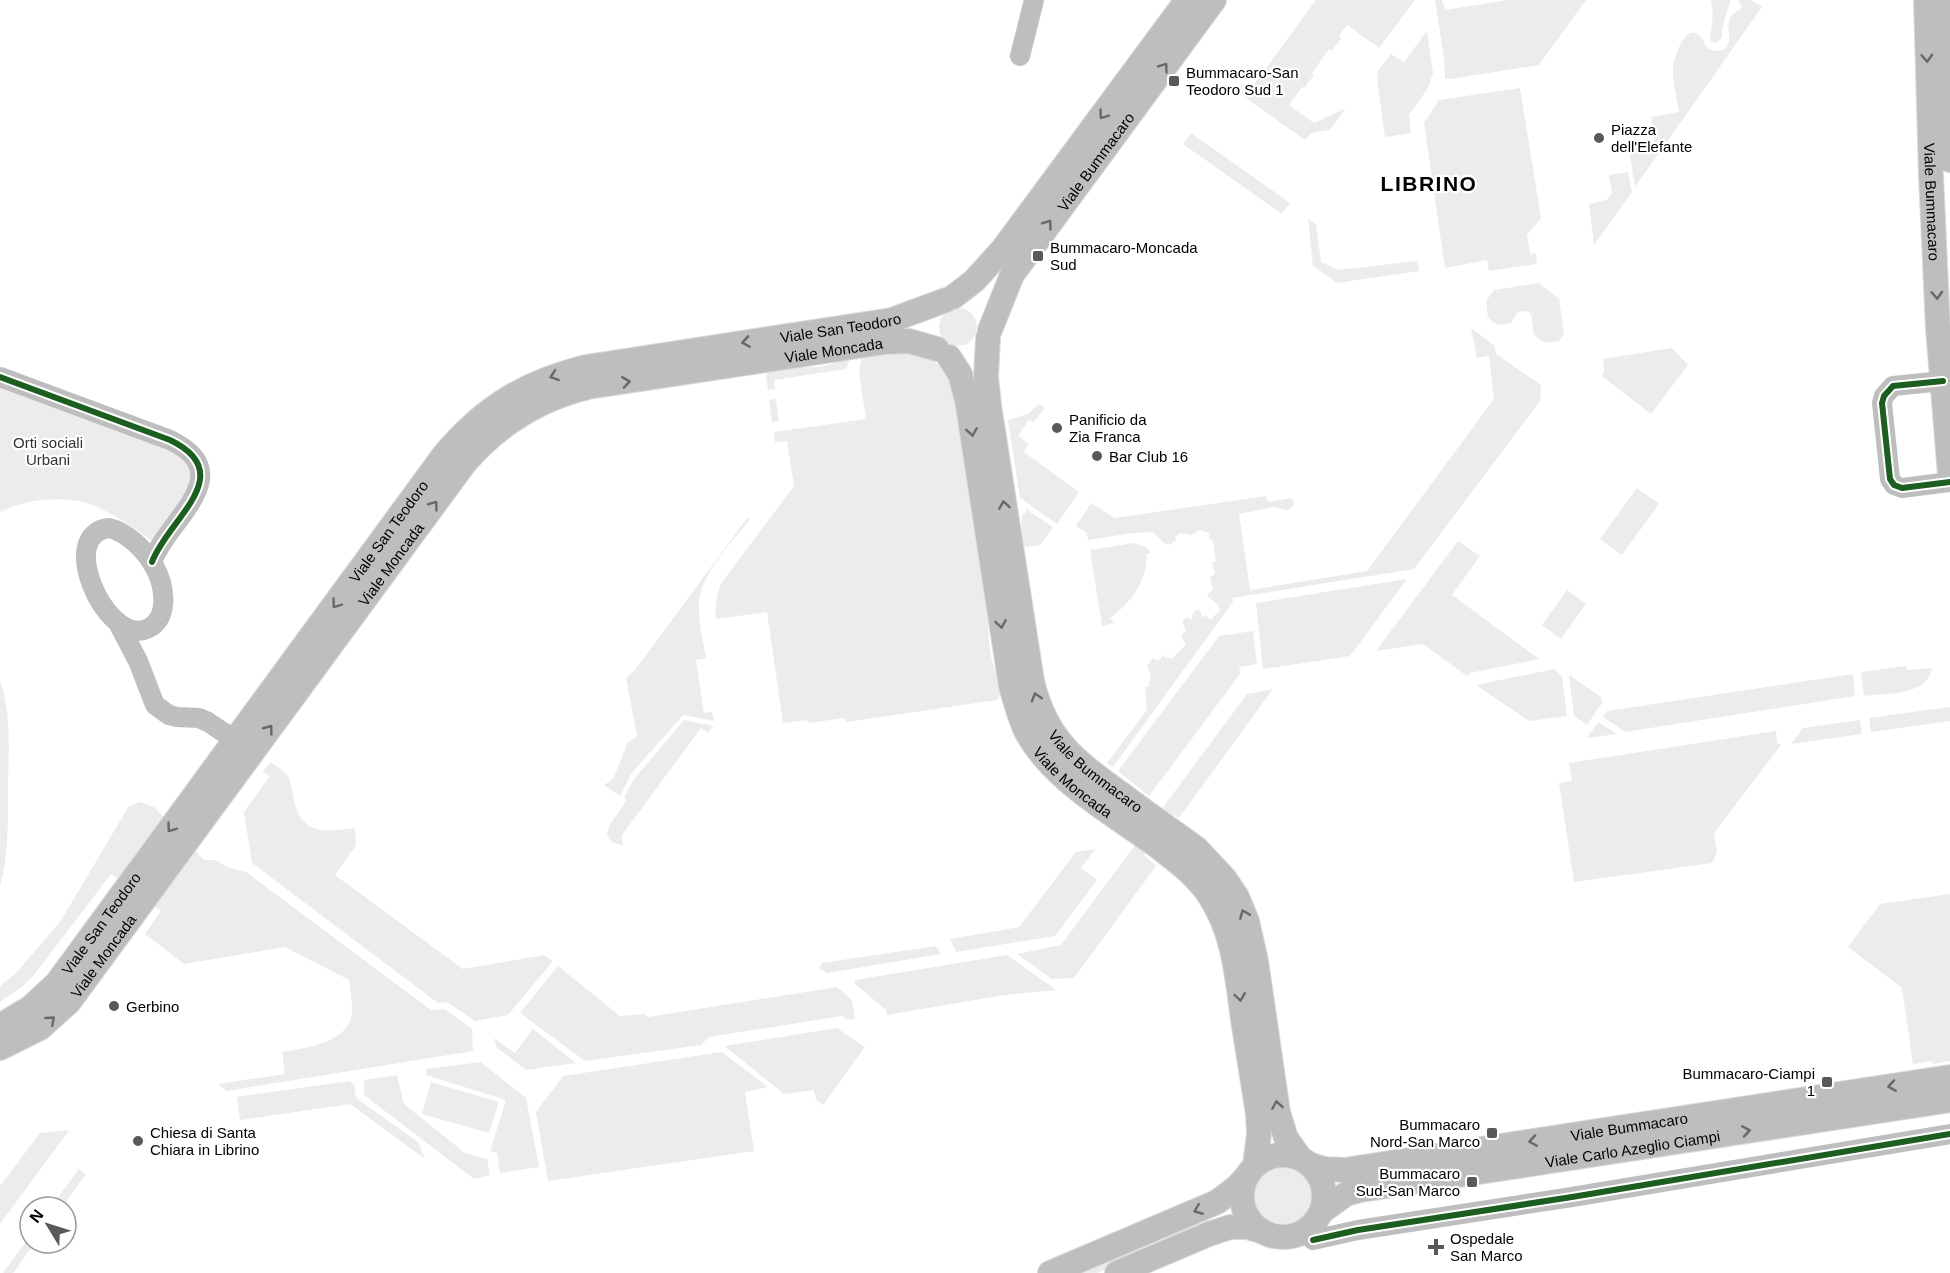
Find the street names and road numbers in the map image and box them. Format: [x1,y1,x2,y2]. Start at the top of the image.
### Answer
street label: Viale Bummacaro [1054,109,1137,214]
street label: Viale Bummacaro [1922,143,1943,261]
street label: Viale San Teodoro [779,309,903,346]
street label: Viale Moncada [783,334,885,366]
street label: Viale San Teodoro [345,477,431,585]
street label: Viale Moncada [354,519,427,609]
street label: Viale Bummacaro [1045,726,1146,815]
street label: Viale Moncada [1030,743,1116,821]
street label: Viale San Teodoro [58,869,144,977]
street label: Viale Moncada [67,910,139,1001]
street label: Viale Bummacaro [1569,1109,1689,1144]
street label: Viale Carlo Azeglio Ciampi [1544,1127,1721,1170]

